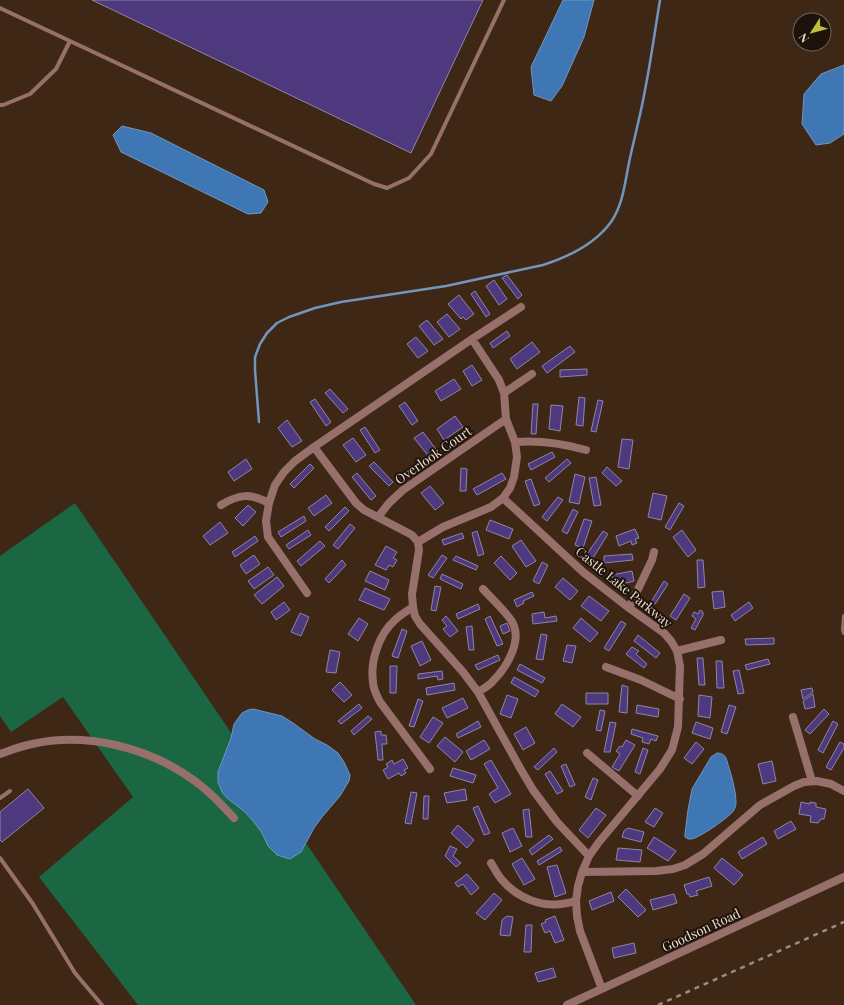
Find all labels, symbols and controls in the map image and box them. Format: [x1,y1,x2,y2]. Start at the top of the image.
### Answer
north arrow [792,12,832,52]
text: N [795,31,812,46]
street label: Overlook Court [391,422,475,487]
street label: Castle Lake Parkway [573,542,676,631]
street label: Goodson Road [659,904,743,955]

